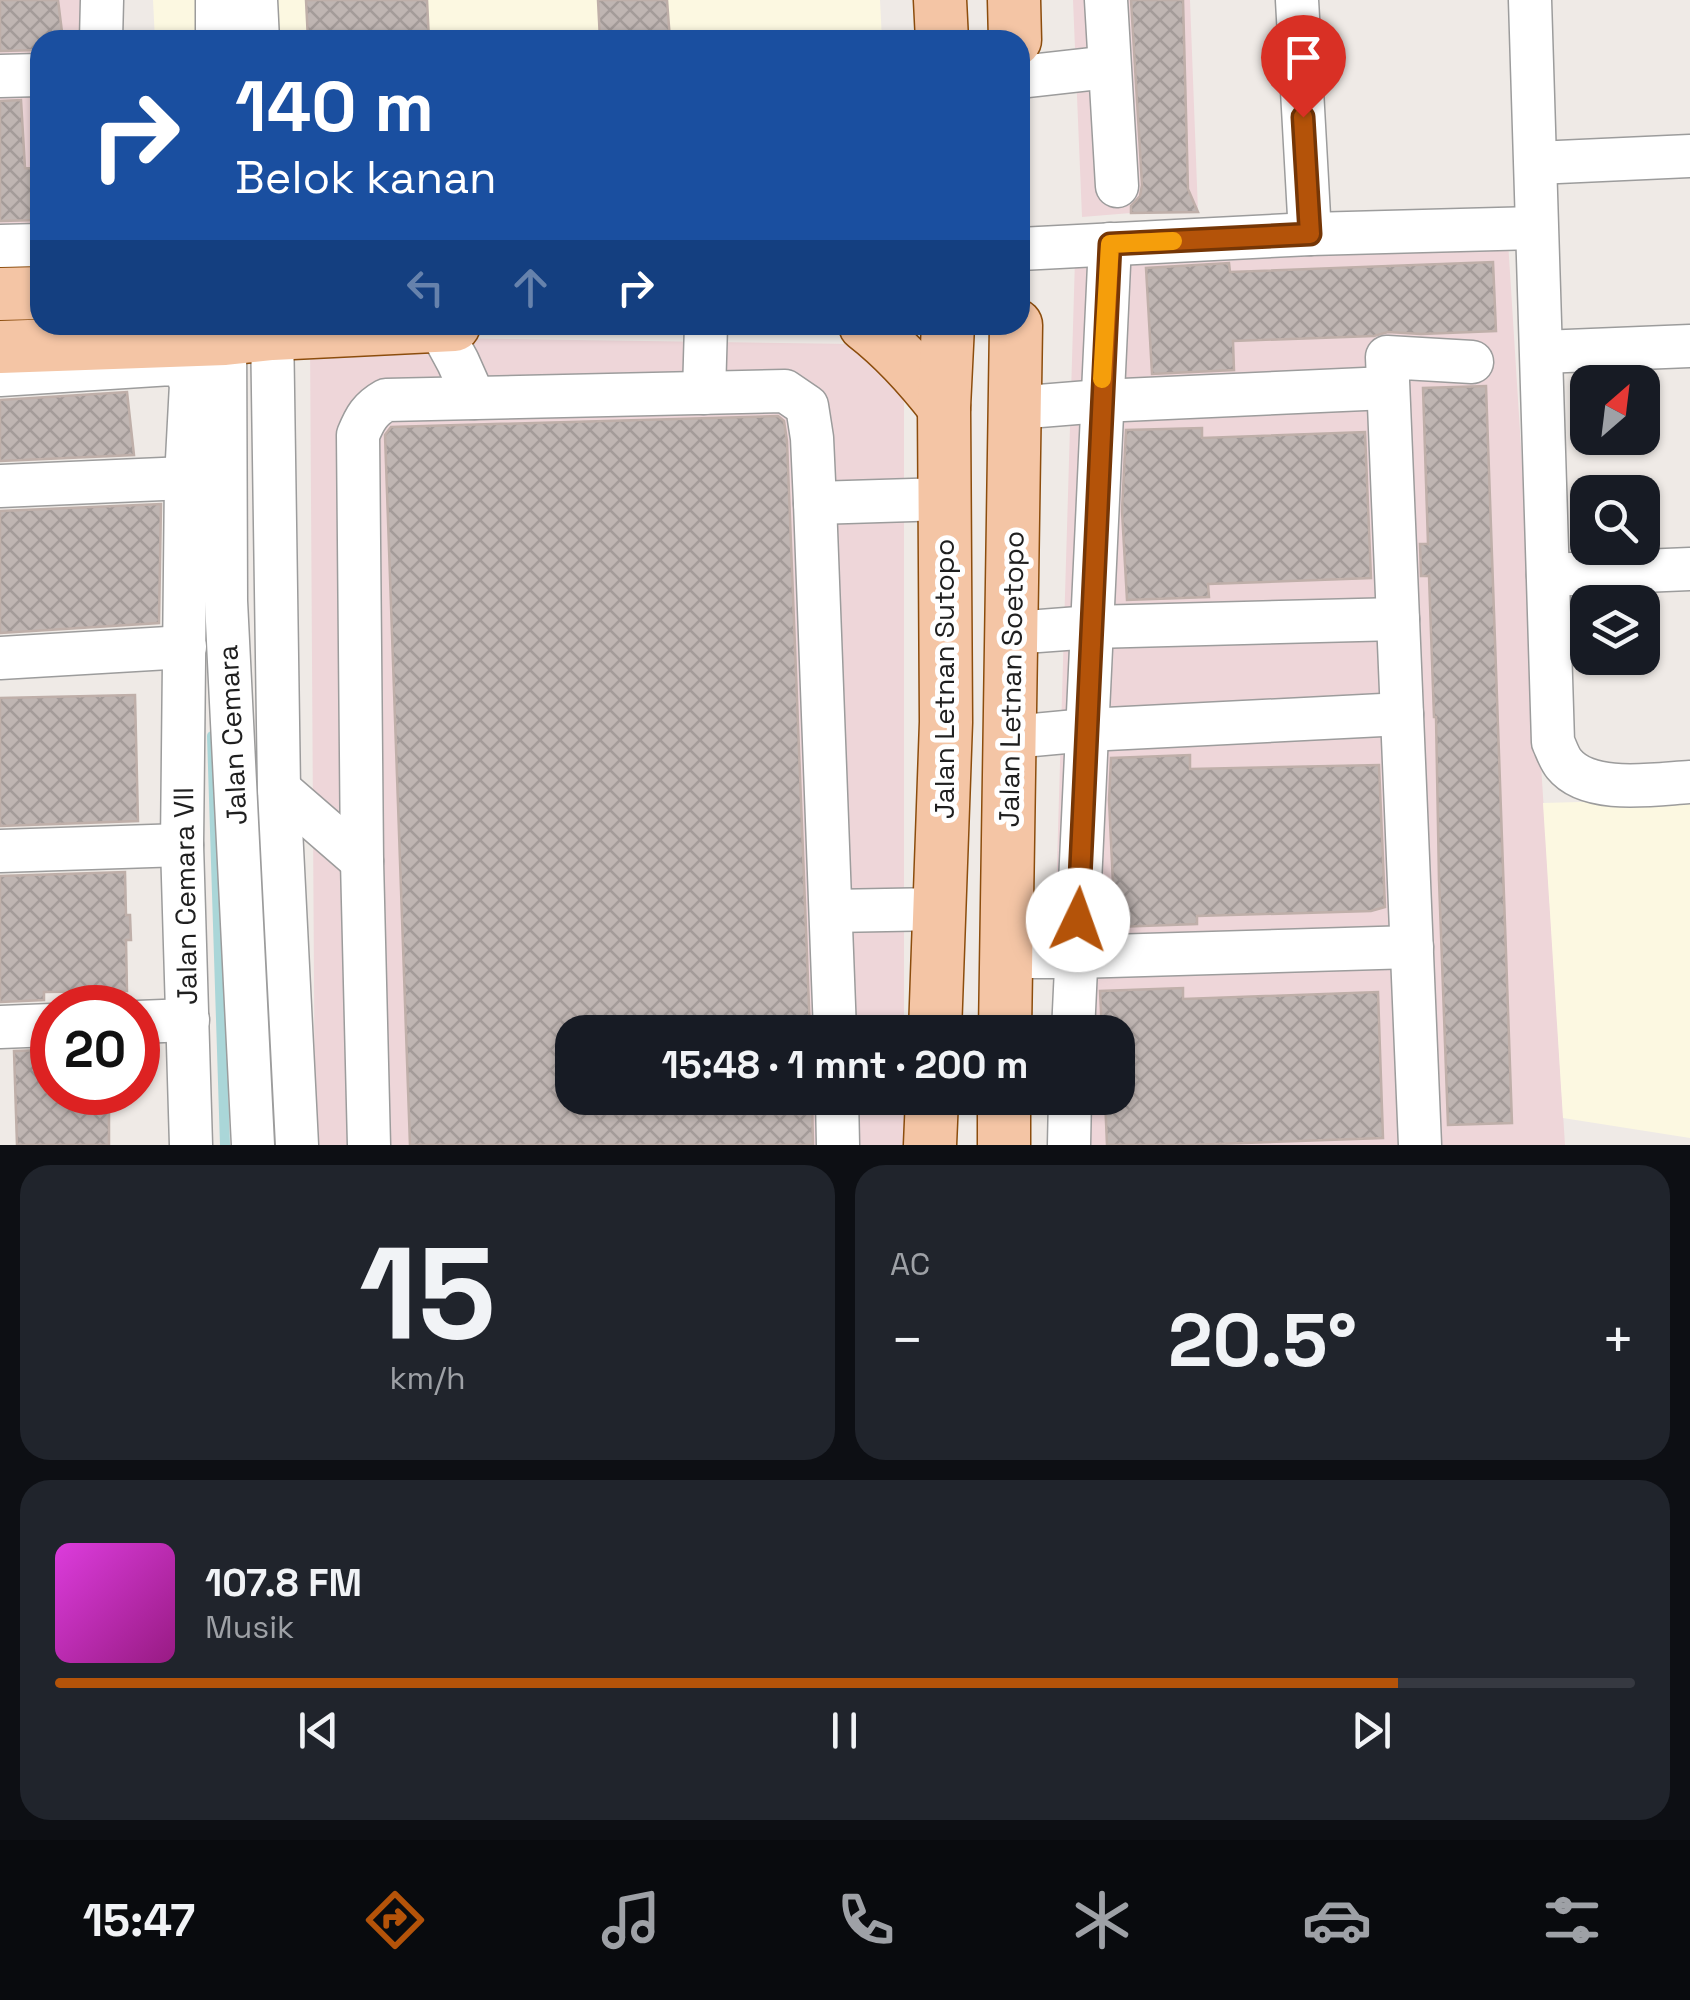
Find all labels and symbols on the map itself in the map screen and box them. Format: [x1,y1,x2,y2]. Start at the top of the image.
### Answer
pin [1261,15,1346,118]
north arrow [1570,365,1660,455]
street label: Jalan Letnan Soetopo [990,530,1032,828]
street label: Jalan Letnan Sutopo [926,539,962,819]
street label: Jalan Cemara [209,644,255,826]
street label: Jalan Cemara VII [165,787,205,1005]
position arrow [1026,868,1130,972]
speed limit sign: 20 [30,985,160,1115]

